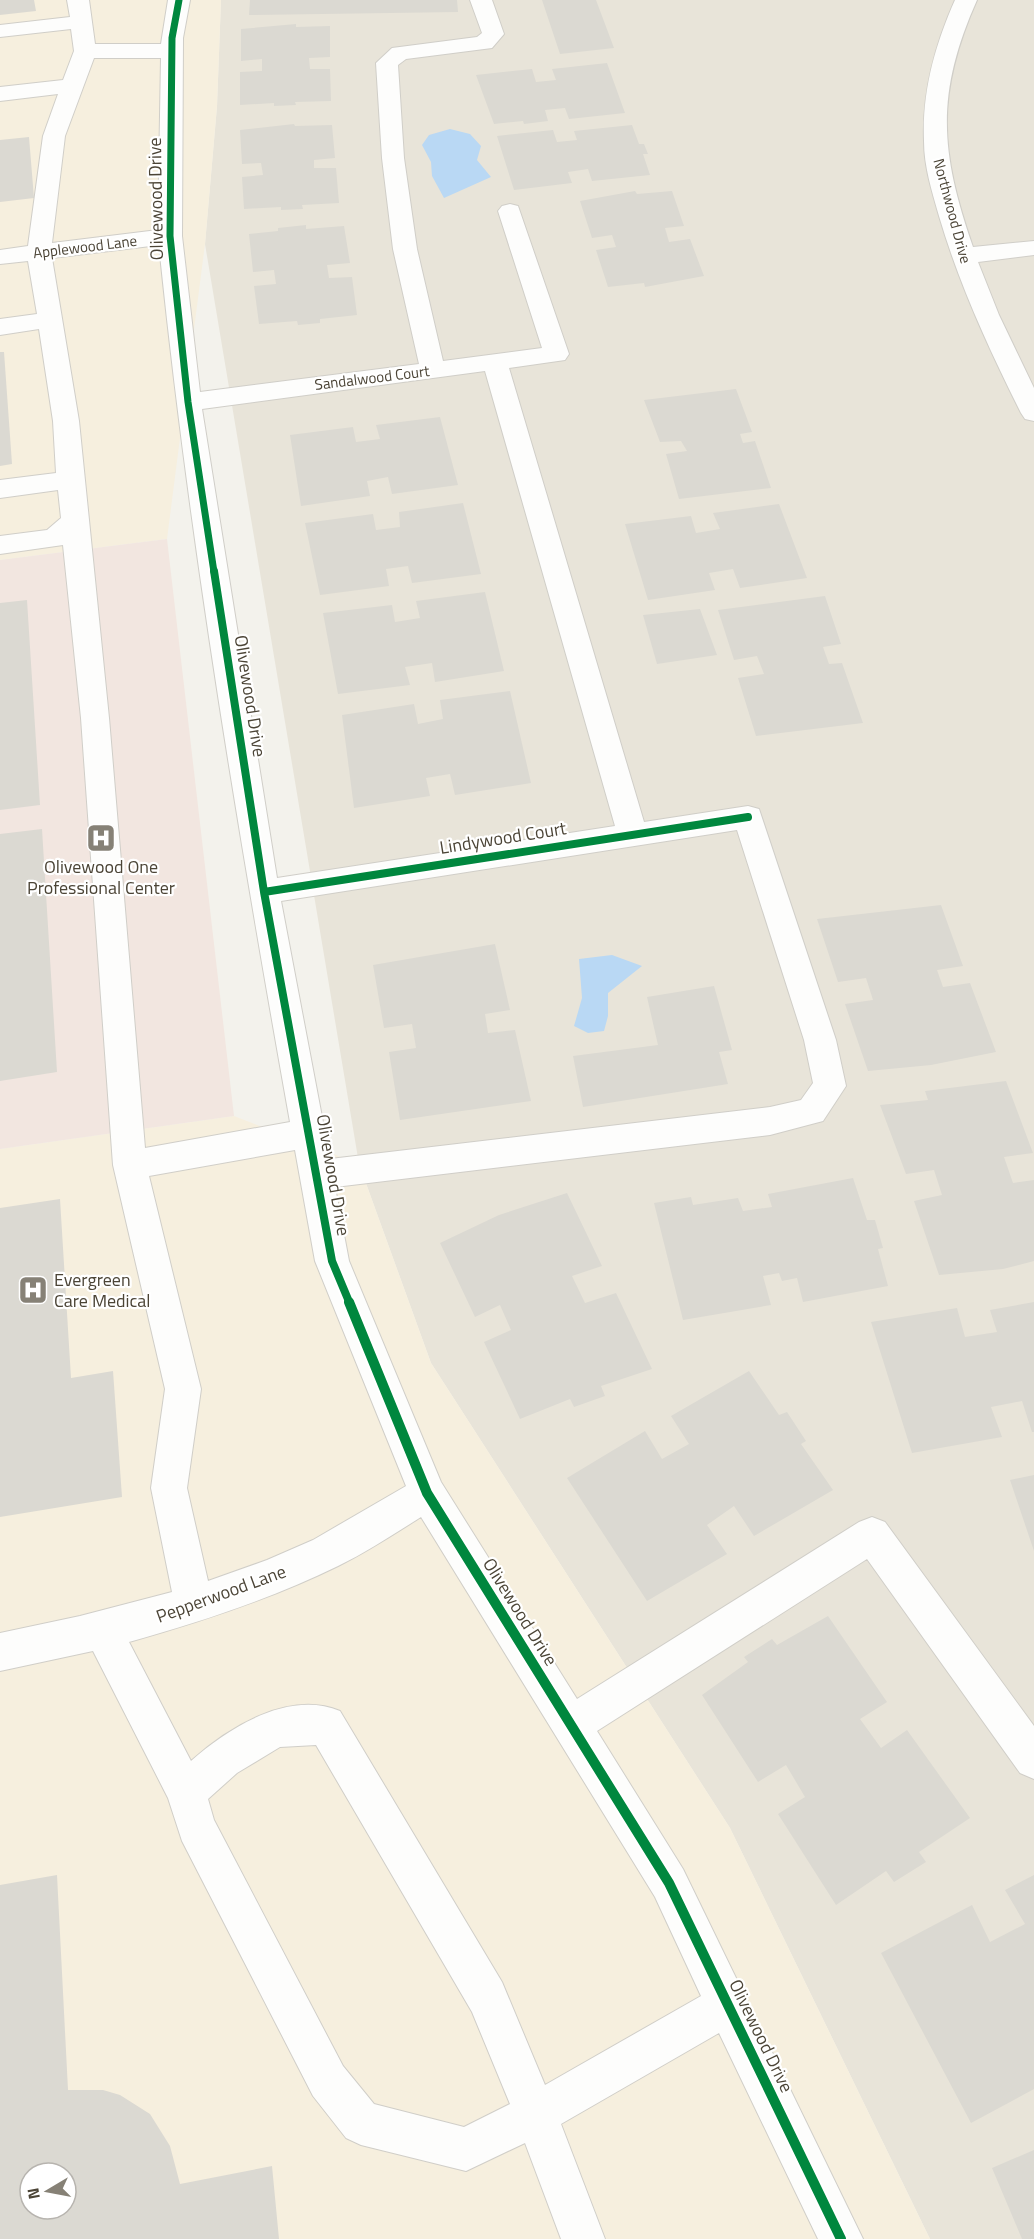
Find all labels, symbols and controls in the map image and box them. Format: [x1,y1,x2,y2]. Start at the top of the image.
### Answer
street label: Olivewood Drive [141,137,170,261]
street label: Northwood Drive [927,156,978,266]
street label: Applewood Lane [32,229,138,264]
street label: Sandalwood Court [313,359,431,396]
street label: Olivewood Drive [228,633,273,759]
street label: Lindywood Court [438,814,569,861]
hospital icon: Olivewood One Professional Center [85,822,117,854]
place label: Olivewood One Professional Center [27,853,175,901]
street label: Olivewood Drive [310,1112,357,1238]
place label: Evergreen Care Medical [54,1266,151,1314]
hospital icon: Evergreen Care Medical [17,1274,49,1306]
street label: Olivewood Drive [476,1552,564,1671]
street label: Pepperwood Lane [152,1558,290,1630]
street label: Olivewood Drive [722,1975,801,2097]
north arrow [18,2161,78,2221]
text: N [20,2186,46,2201]

